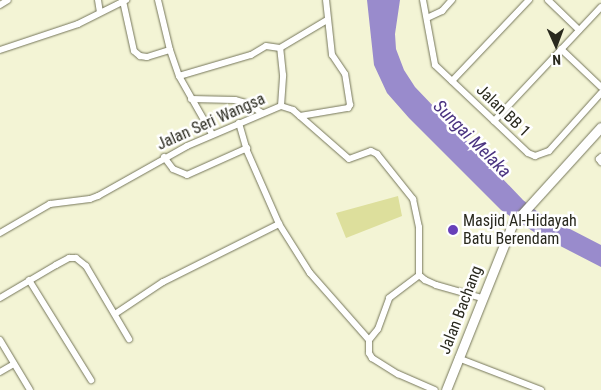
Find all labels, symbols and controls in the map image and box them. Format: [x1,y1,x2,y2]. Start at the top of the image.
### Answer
north arrow [531,20,581,70]
text: N [552,52,561,68]
street label: Jalan BB 1 [472,81,534,141]
street label: Jalan Seri Wangsa [154,90,268,154]
water label: Sungai Melaka [429,96,515,182]
place label: Masjid Al-Hidayah Batu Berendam [463,211,577,249]
marker: Masjid Al-Hidayah Batu Berendam [447,224,459,236]
street label: Jalan Bachang [435,263,487,357]

